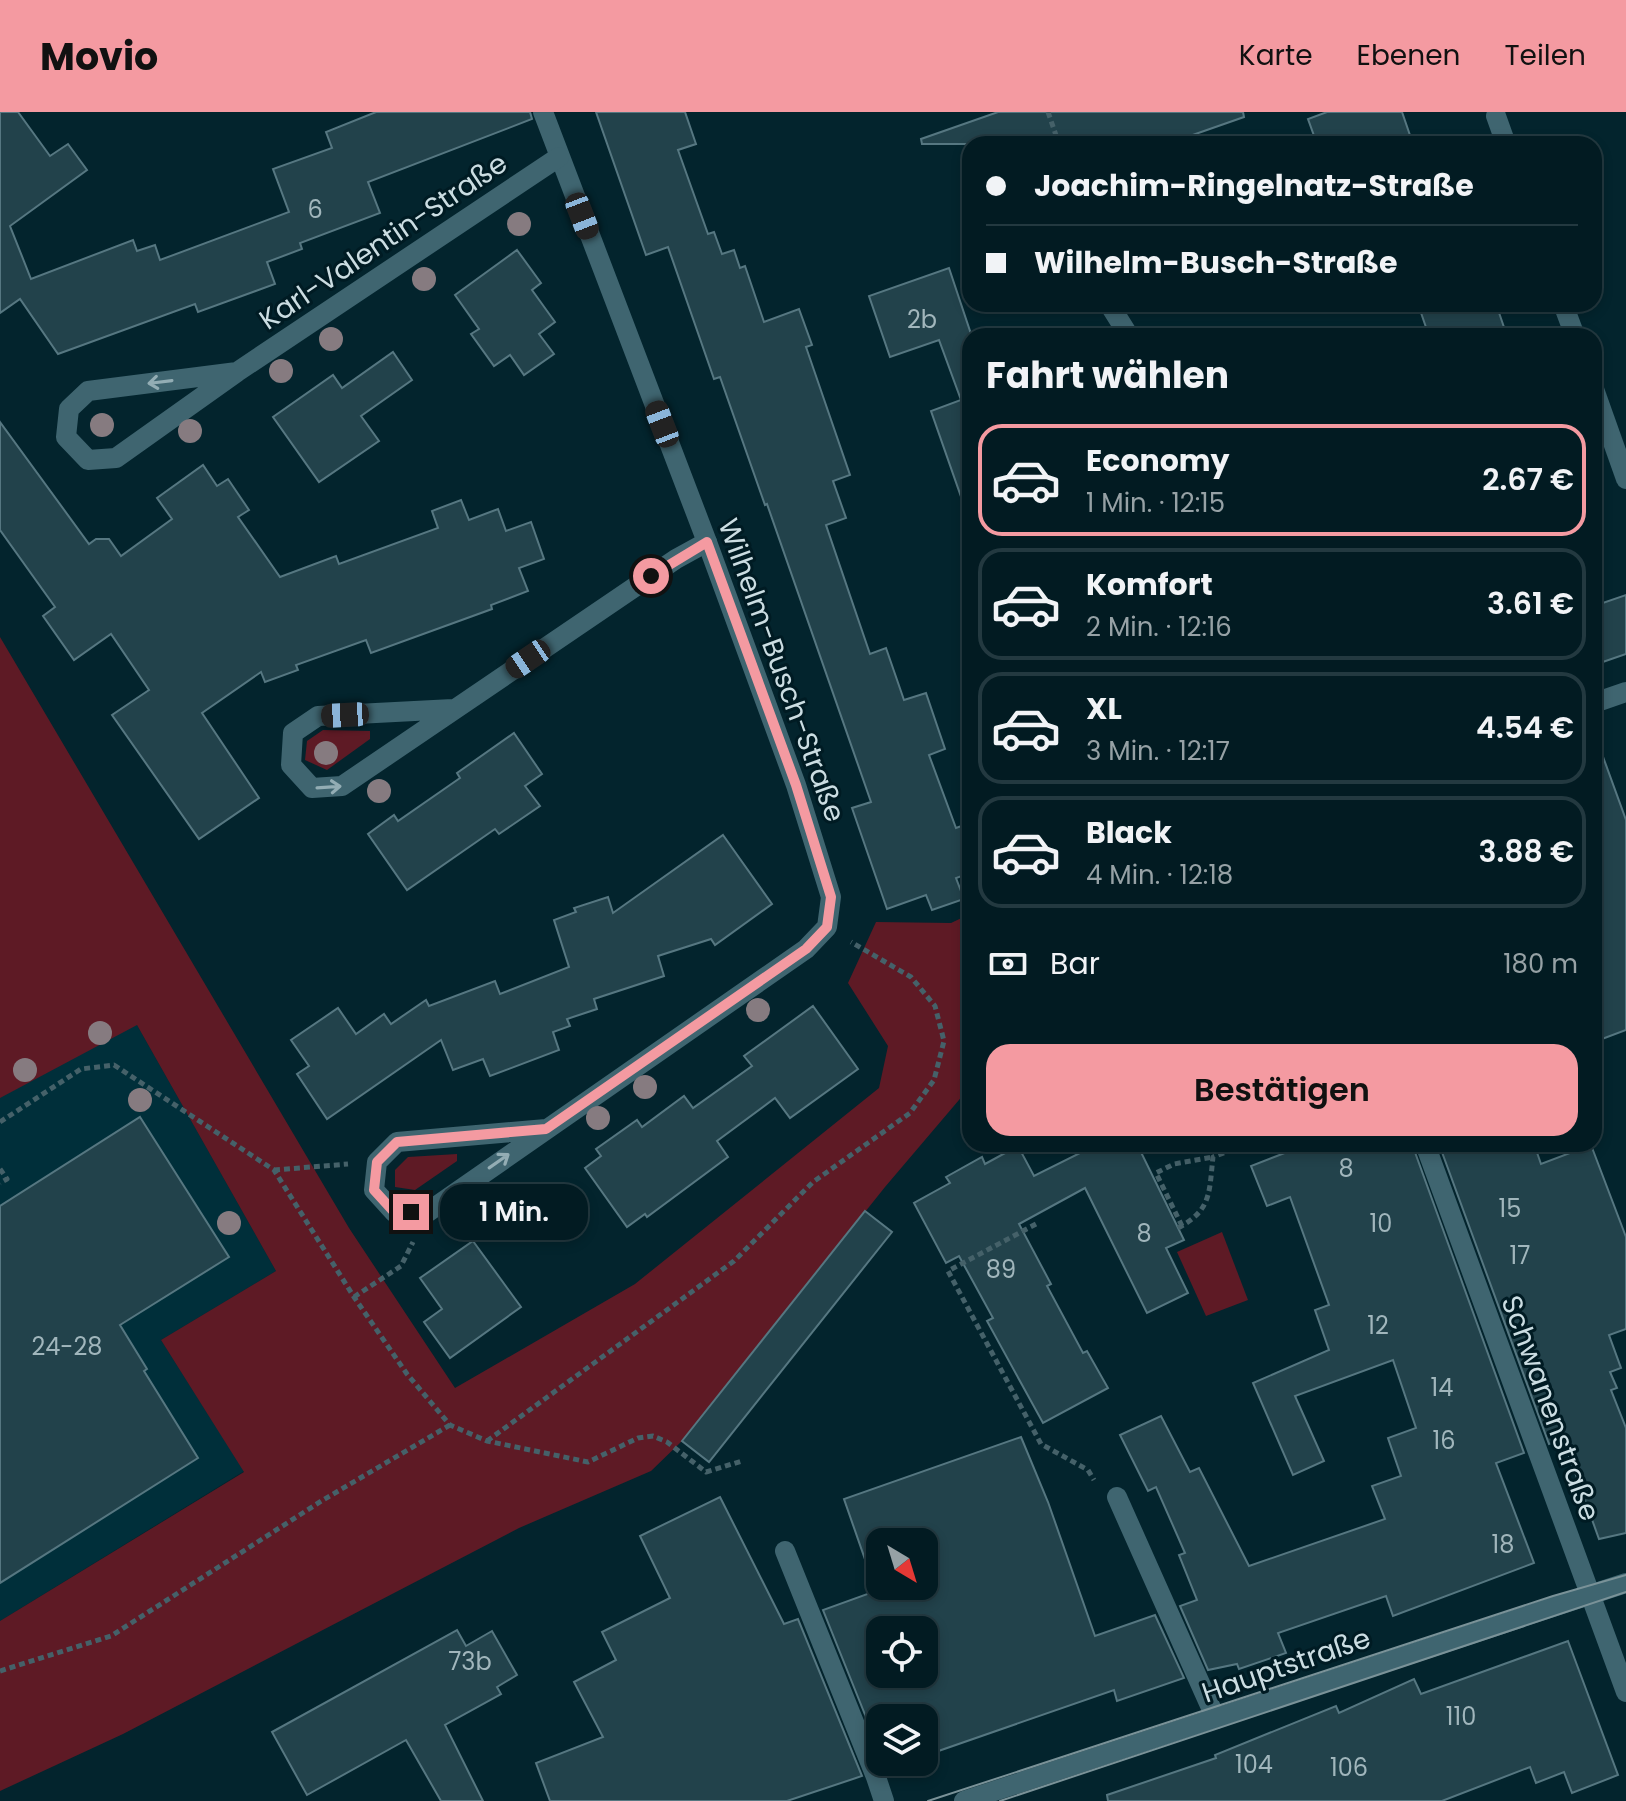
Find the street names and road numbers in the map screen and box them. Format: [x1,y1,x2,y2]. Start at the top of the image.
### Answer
street label: Karl-Valentin-Straße [252,144,515,339]
street label: Wilhelm-Busch-Straße [708,513,855,827]
street label: Schwanenstraße [1492,1290,1609,1526]
street label: Hauptstraße [1197,1618,1376,1713]

